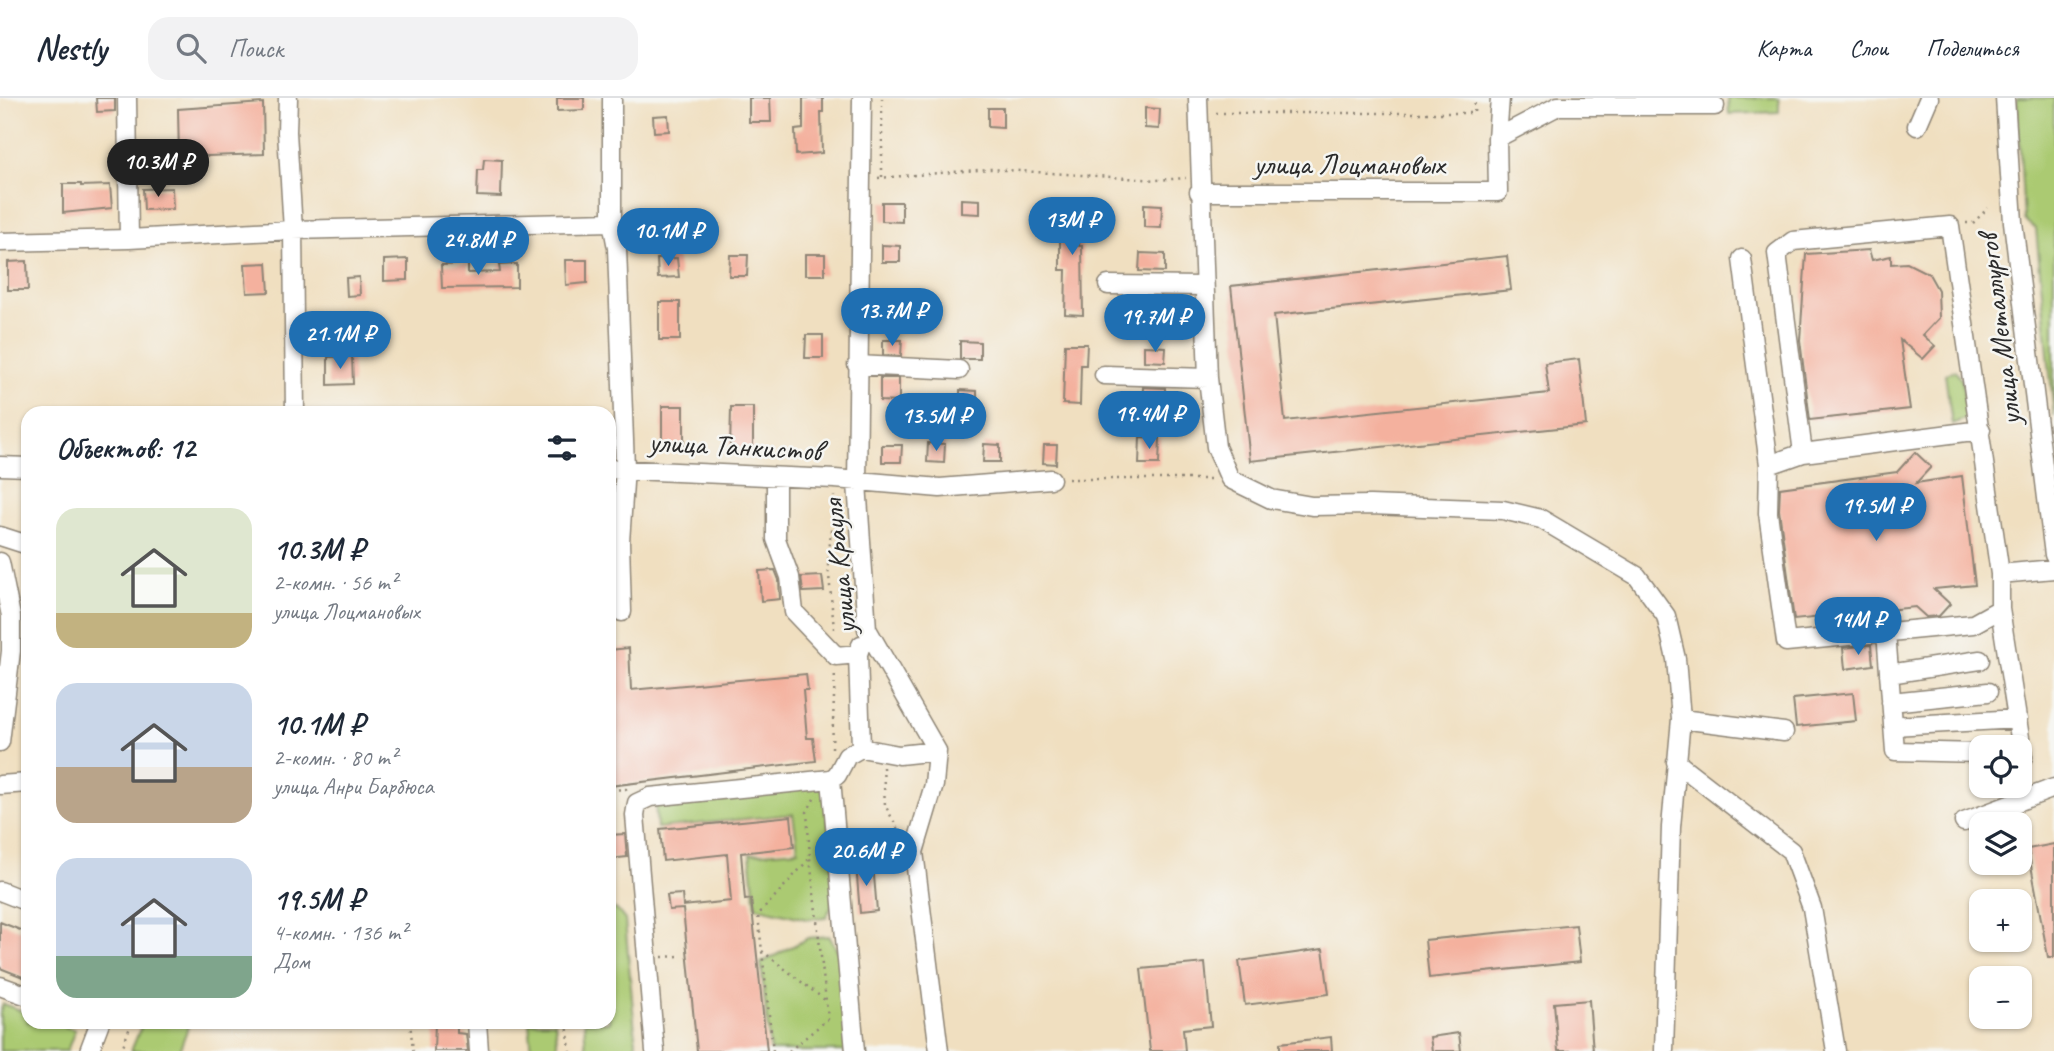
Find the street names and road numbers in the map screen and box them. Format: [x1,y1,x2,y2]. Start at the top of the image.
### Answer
street label: улица Лоцмановых [1251,145,1447,183]
street label: улица Металлургов [1968,227,2030,430]
street label: улица Танкистов [646,422,829,470]
street label: улица Крауля [813,495,865,638]

